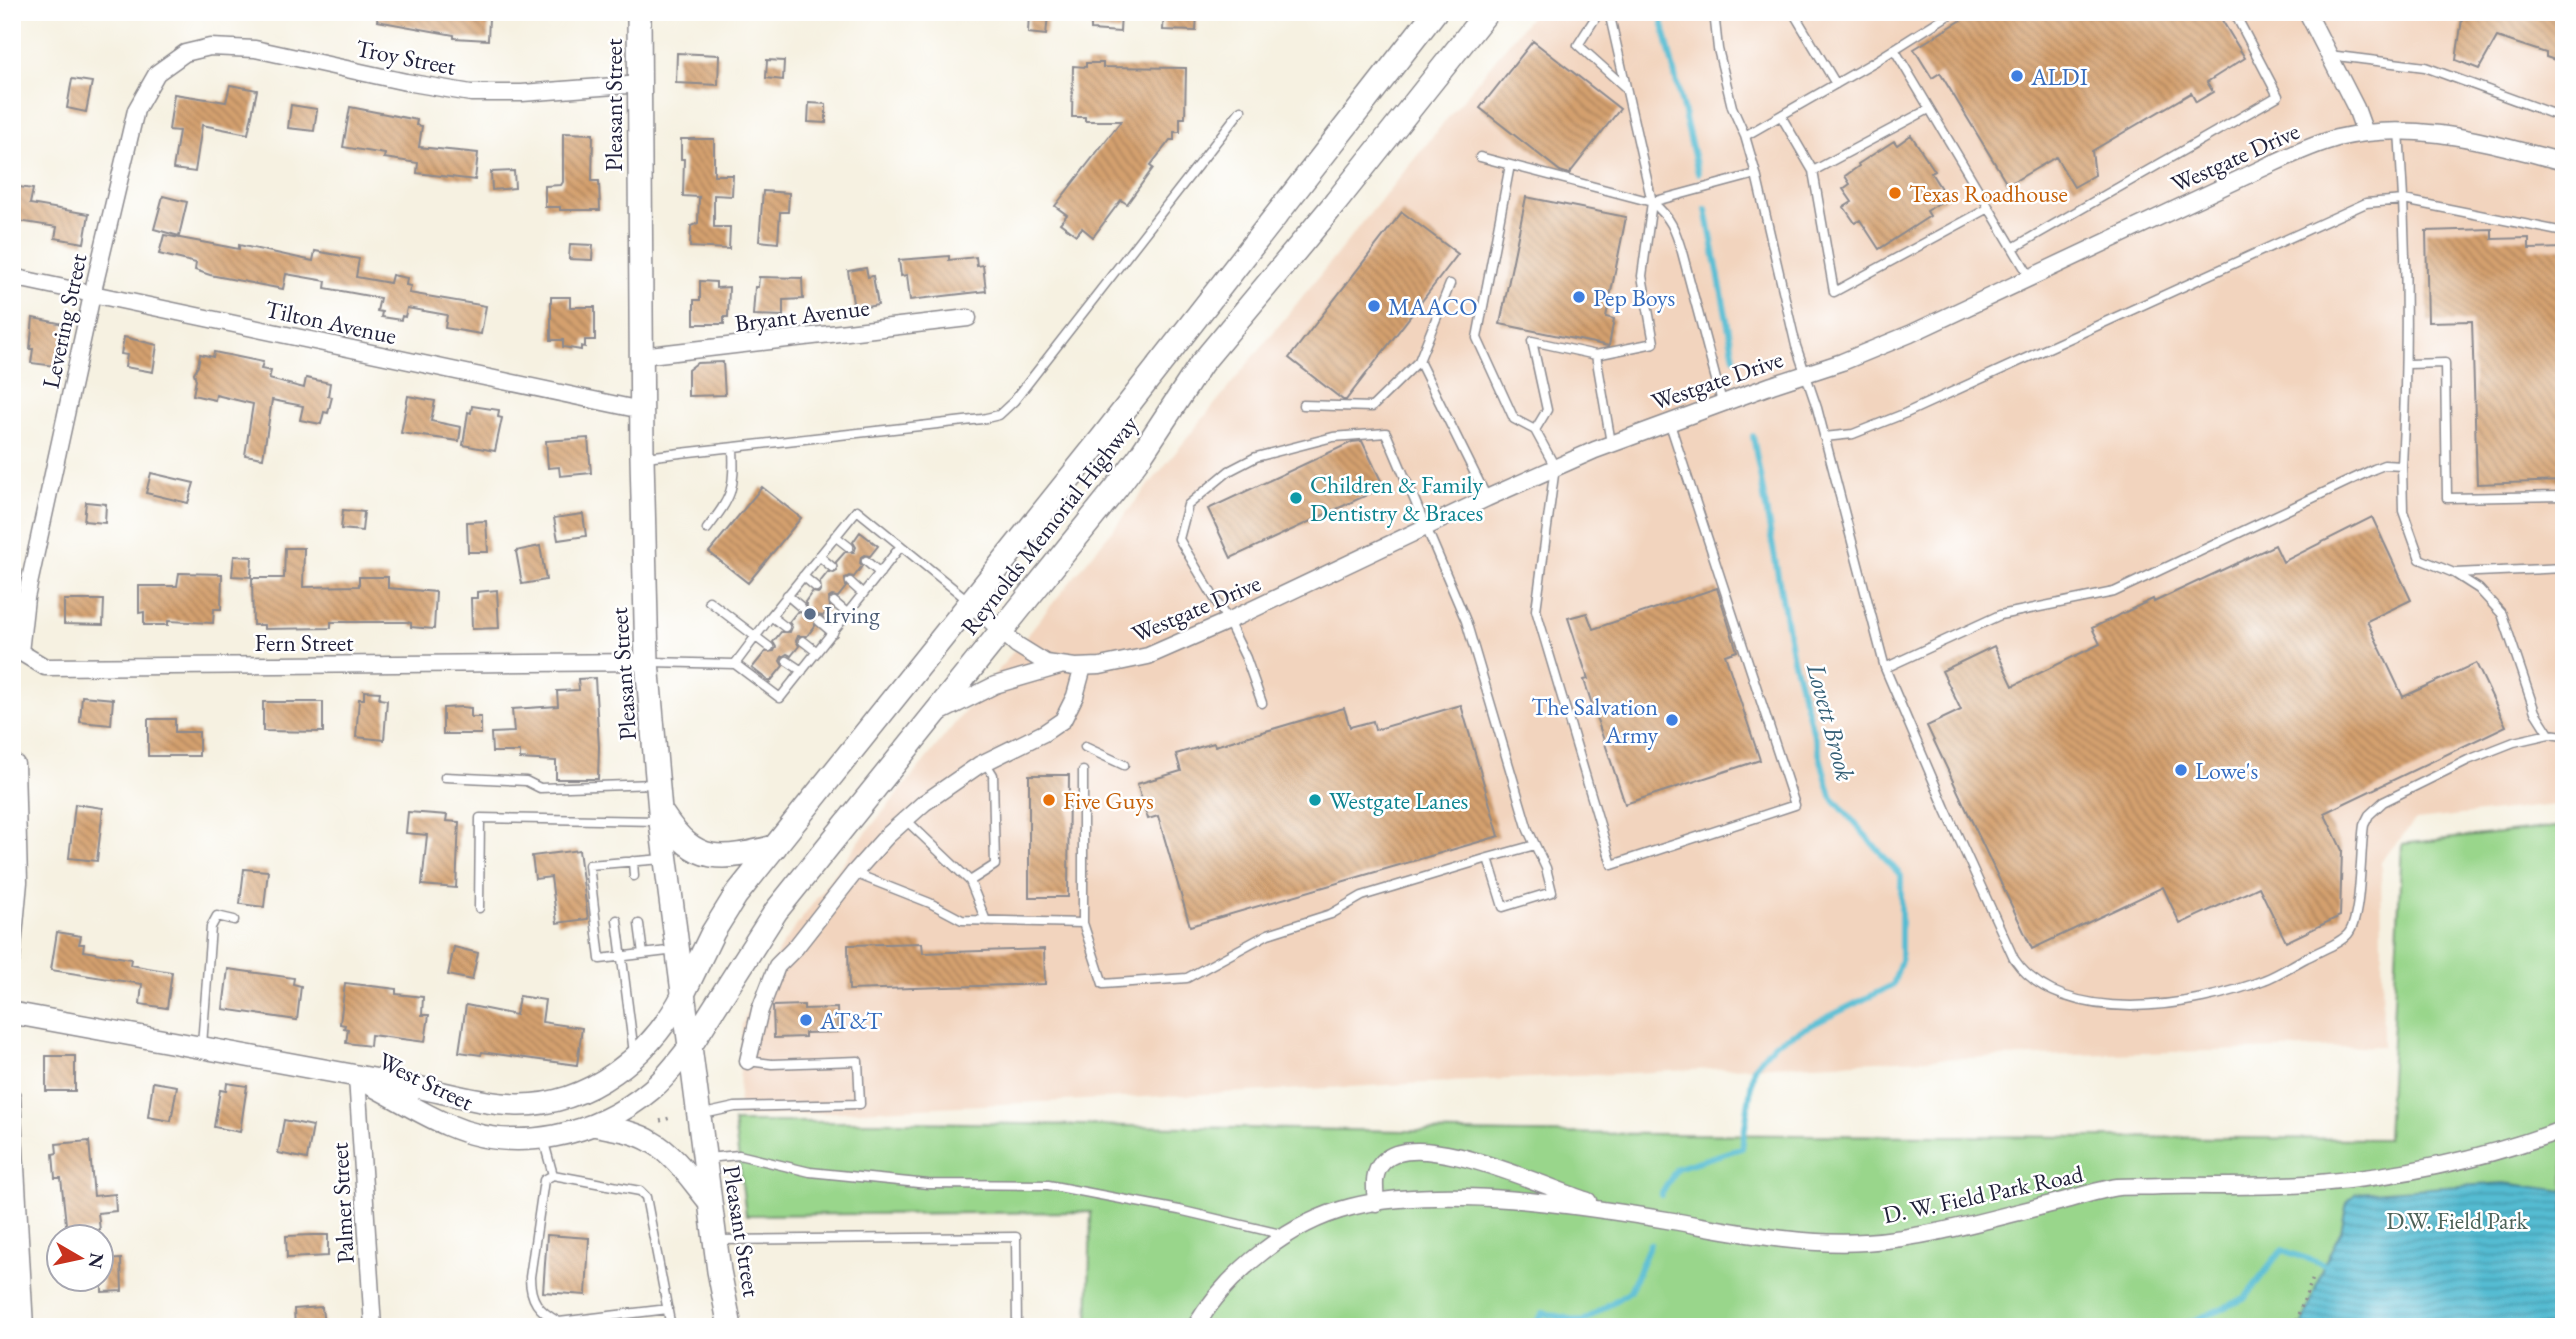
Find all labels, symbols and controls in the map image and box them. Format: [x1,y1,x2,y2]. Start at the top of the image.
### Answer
street label: Troy Street [353,32,459,82]
street label: Pleasant Street [598,38,629,172]
place label: ALDI [2030,61,2088,92]
marker: ALDI [2009,68,2025,84]
street label: Westgate Drive [2166,115,2304,199]
place label: Texas Roadhouse [1909,178,2068,209]
marker: Texas Roadhouse [1887,185,1903,201]
street label: Levering Street [35,250,94,391]
place label: Pep Boys [1593,282,1675,313]
marker: Pep Boys [1571,289,1587,305]
street label: Bryant Avenue [733,291,871,339]
place label: MAACO [1388,291,1477,322]
street label: Tilton Avenue [262,293,400,351]
marker: MAACO [1366,298,1382,314]
street label: Westgate Drive [1647,343,1787,417]
street label: Reynolds Memorial Highway [954,409,1145,641]
place label: Children & Family Dentistry & Braces [1310,469,1483,528]
marker: Children & Family Dentistry & Braces [1288,490,1304,506]
street label: Westgate Drive [1127,567,1265,649]
place label: Irving [824,599,880,630]
street label: Pleasant Street [603,606,643,741]
marker: Irving [802,606,818,622]
street label: Fern Street [254,627,354,658]
water label: Lovett Brook [1799,658,1863,785]
place label: The Salvation Army [1531,691,1658,750]
marker: The Salvation Army [1664,712,1680,728]
place label: Lowe's [2195,755,2258,786]
marker: Lowe's [2173,762,2189,778]
place label: Five Guys [1063,785,1154,816]
place label: Westgate Lanes [1329,785,1468,816]
marker: Five Guys [1041,792,1057,808]
marker: Westgate Lanes [1307,792,1323,808]
place label: AT&T [819,1005,883,1036]
marker: AT&T [798,1012,814,1028]
street label: West Street [373,1045,479,1117]
street label: Palmer Street [323,1141,361,1264]
street label: D. W. Field Park Road [1880,1157,2087,1230]
street label: Pleasant Street [716,1163,768,1300]
park label: D.W. Field Park [2386,1205,2529,1236]
north arrow [46,1224,116,1294]
text: N [83,1251,110,1271]

